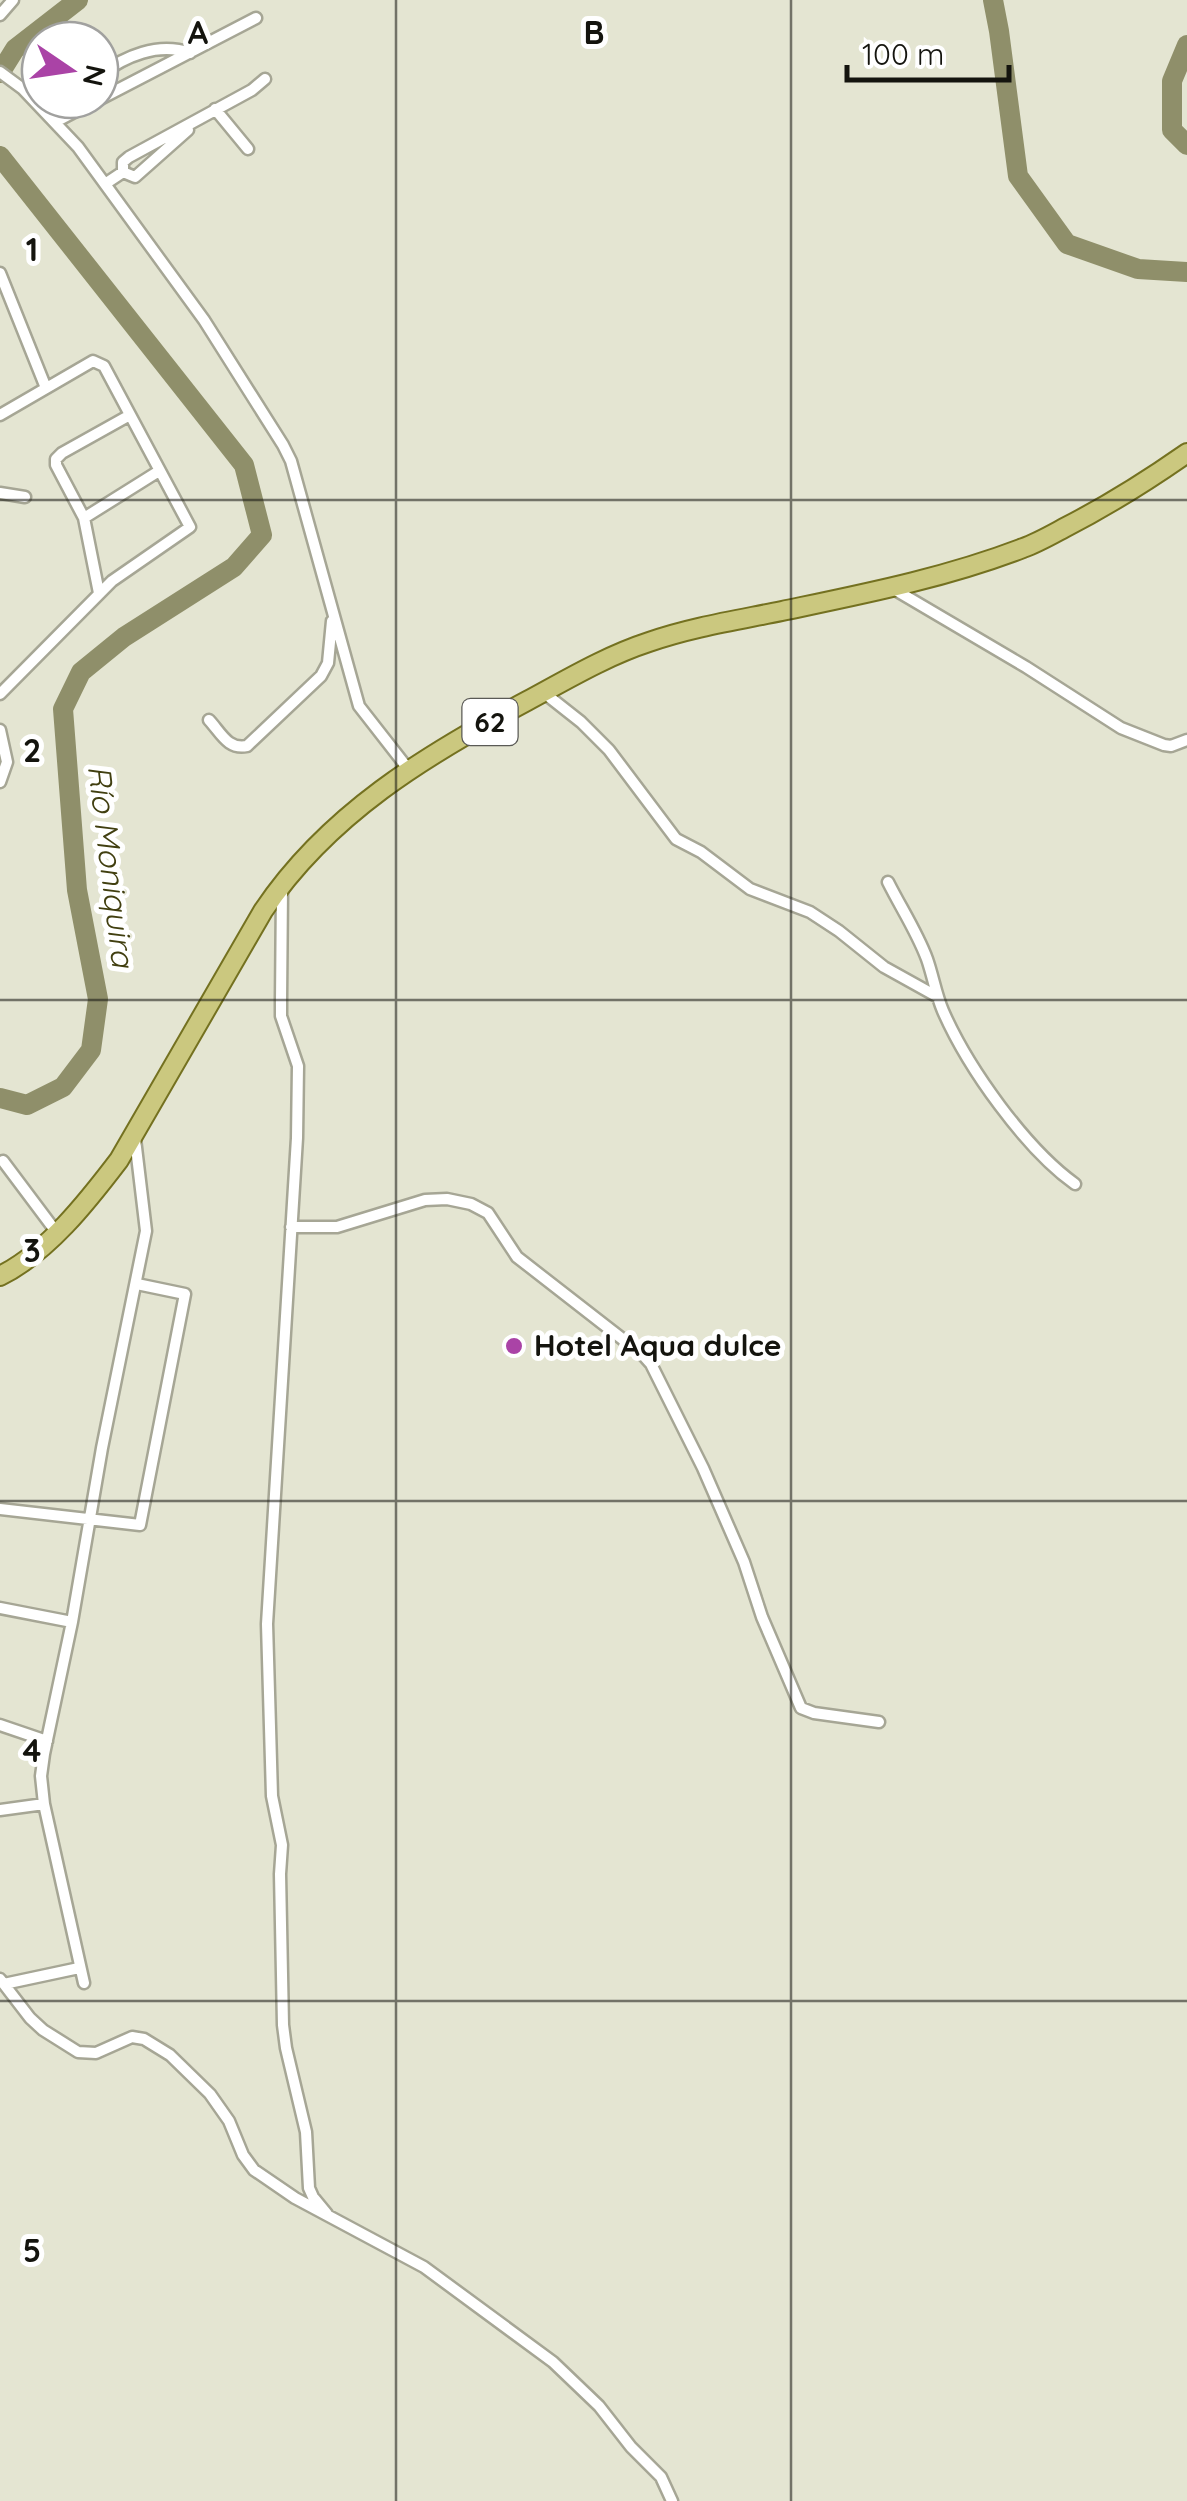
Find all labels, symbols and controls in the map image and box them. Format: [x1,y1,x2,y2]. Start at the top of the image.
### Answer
text: A [188,12,209,52]
text: B [584,12,604,52]
north arrow [20,20,120,120]
scale bar [847,20,1010,82]
text: 100 m [862,35,944,73]
text: N [75,62,114,90]
text: 1 [26,229,38,269]
road number: 62 [462,699,518,745]
text: 2 [23,730,41,770]
water label: Río Moniquira [80,763,144,971]
text: 3 [23,1230,41,1270]
place label: Hotel Aqua dulce [534,1326,782,1364]
marker: Hotel Aqua dulce [503,1335,525,1357]
text: 4 [23,1730,42,1770]
text: 5 [23,2230,41,2270]

